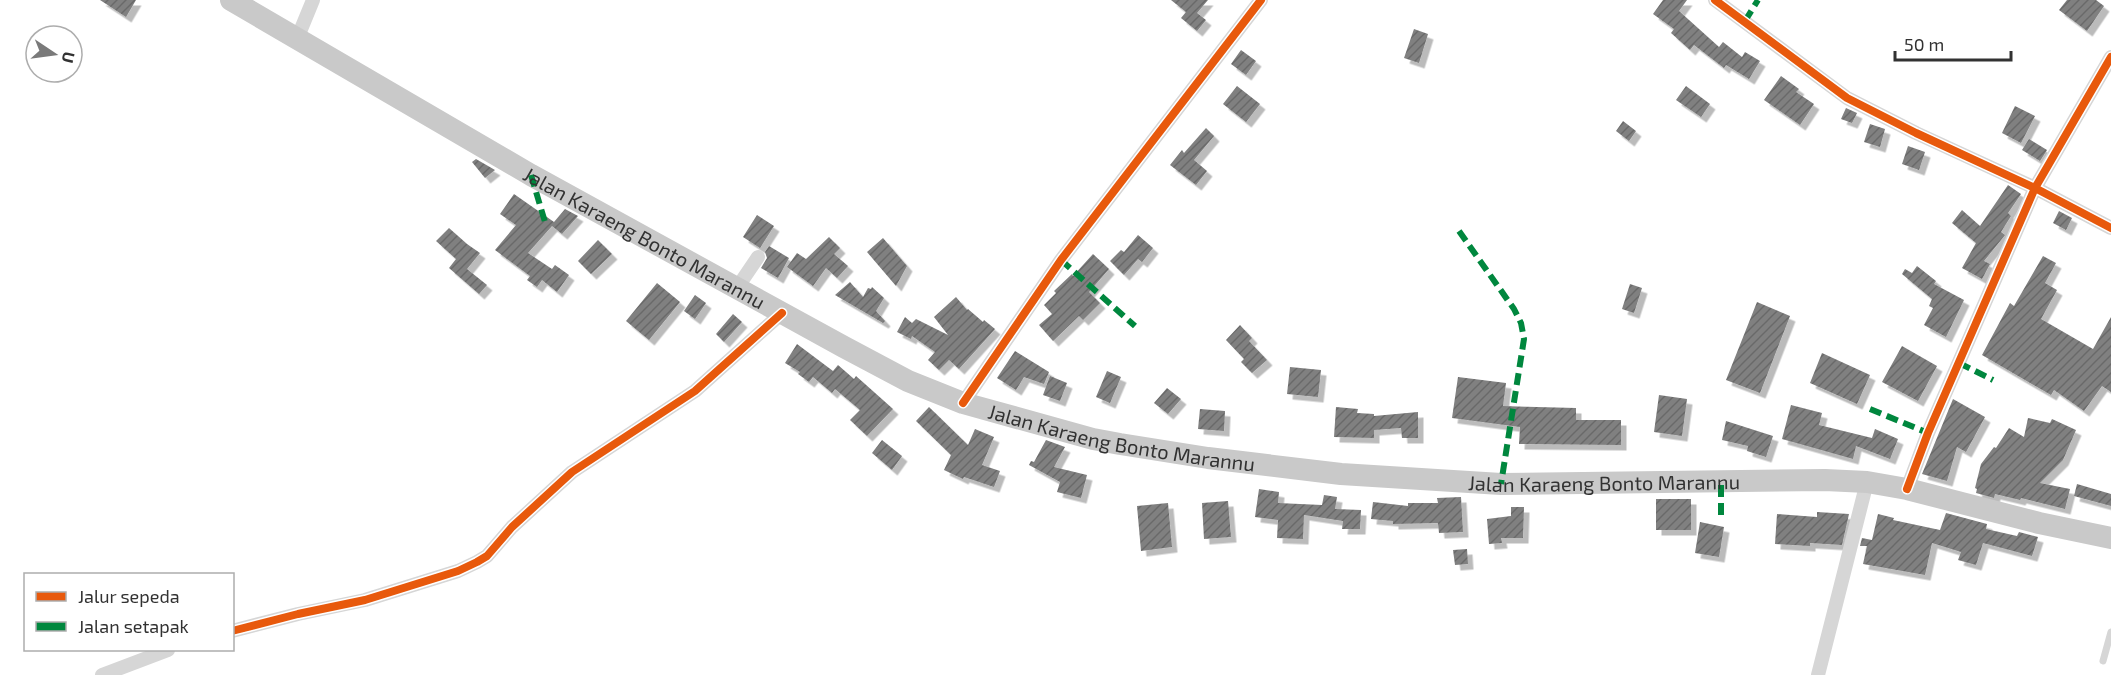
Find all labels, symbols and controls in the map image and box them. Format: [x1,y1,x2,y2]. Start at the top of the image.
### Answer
north arrow [24,24,84,84]
scale bar [1895,24,2010,62]
text: 50 m [1904,33,1944,55]
text: U [59,50,80,65]
street label: Jalan Karaeng Bonto Marannu [520,162,770,313]
street label: Jalan Karaeng Bonto Marannu [986,399,1256,476]
street label: Jalan Karaeng Bonto Marannu [1468,469,1740,496]
legend [24,573,234,651]
text: Jalur sepeda [78,585,180,607]
text: Jalan setapak [78,615,189,637]

